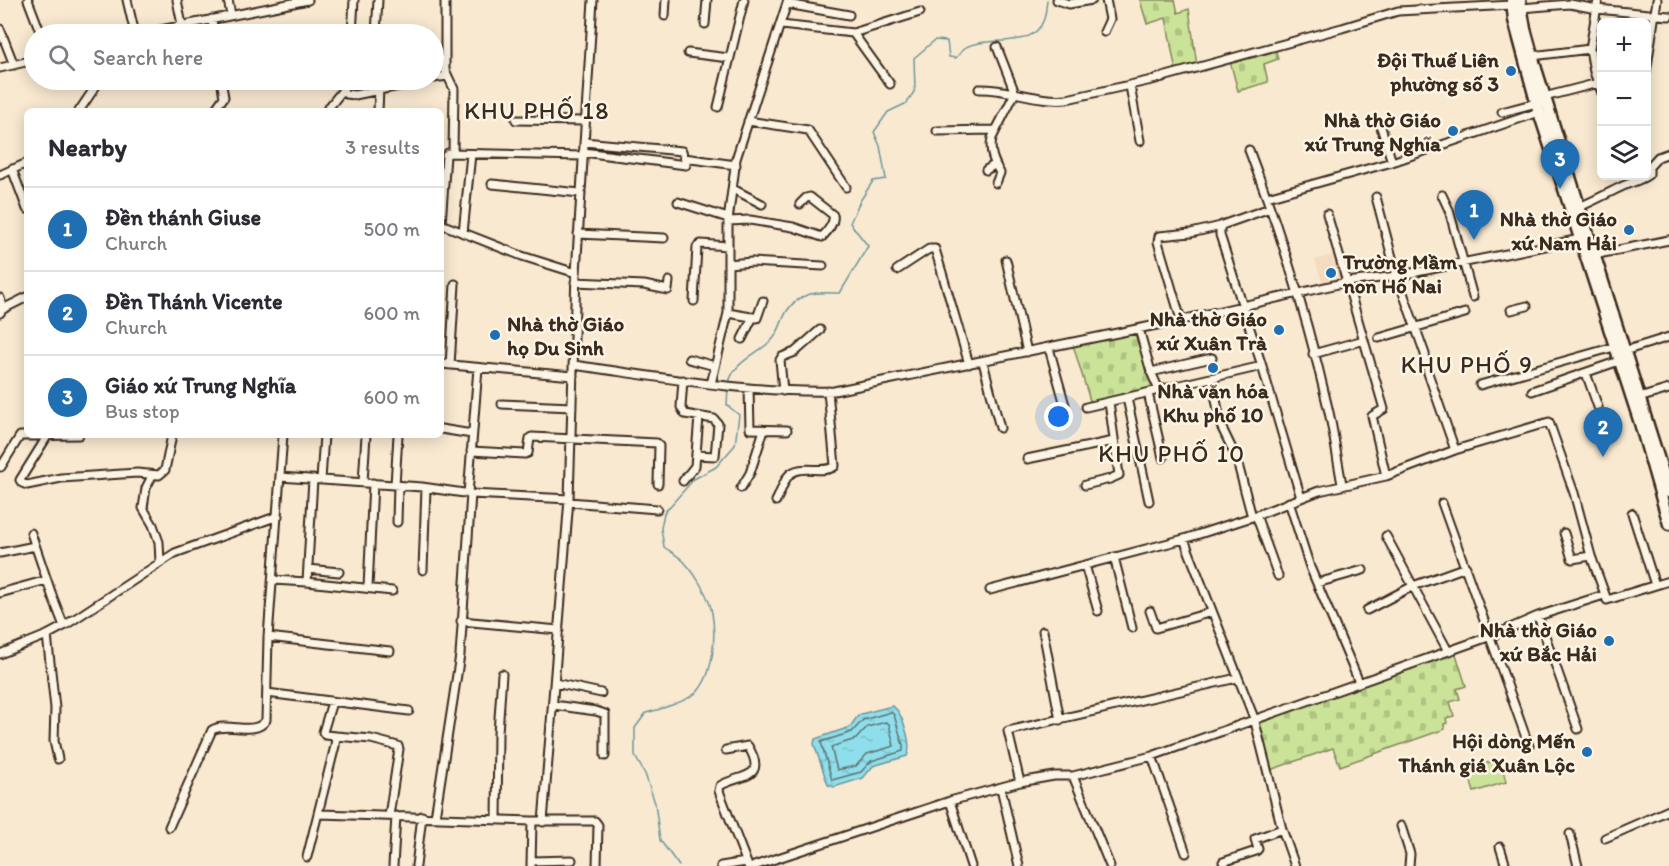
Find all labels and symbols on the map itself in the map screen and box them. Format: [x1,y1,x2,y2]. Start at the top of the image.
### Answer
place label: Đội Thuế Liên phường số 3 [1377,47,1499,97]
marker: Đội Thuế Liên phường số 3 [1504,64,1518,78]
district label: KHU PHỐ 18 [464,96,610,125]
place label: Nhà thờ Giáo xứ Trung Nghĩa [1305,107,1442,157]
marker: Nhà thờ Giáo xứ Trung Nghĩa [1446,124,1460,138]
pin: 3 [1540,140,1580,189]
pin: 1 [1454,190,1494,240]
place label: Nhà thờ Giáo xứ Nam Hải [1500,206,1617,255]
marker: Nhà thờ Giáo xứ Nam Hải [1622,223,1636,237]
place label: Trường Mầm non Hố Nai [1342,249,1457,298]
marker: Trường Mầm non Hố Nai [1324,266,1338,280]
place label: Nhà thờ Giáo xứ Xuân Trà [1150,306,1268,355]
place label: Nhà thờ Giáo họ Du Sinh [507,311,624,360]
marker: Nhà thờ Giáo xứ Xuân Trà [1272,323,1286,337]
marker: Nhà thờ Giáo họ Du Sinh [488,328,502,342]
district label: KHU PHỐ 9 [1401,350,1533,379]
marker: Nhà văn hóa Khu phố 10 [1206,361,1220,375]
place label: Nhà văn hóa Khu phố 10 [1157,378,1270,428]
your location [1044,402,1073,431]
pin: 2 [1584,408,1622,457]
district label: KHU PHỐ 10 [1098,439,1246,468]
place label: Nhà thờ Giáo xứ Bắc Hải [1480,617,1597,666]
marker: Nhà thờ Giáo xứ Bắc Hải [1602,634,1616,648]
place label: Hội dòng Mến Thánh giá Xuân Lộc [1397,728,1575,778]
marker: Hội dòng Mến Thánh giá Xuân Lộc [1580,745,1594,759]

